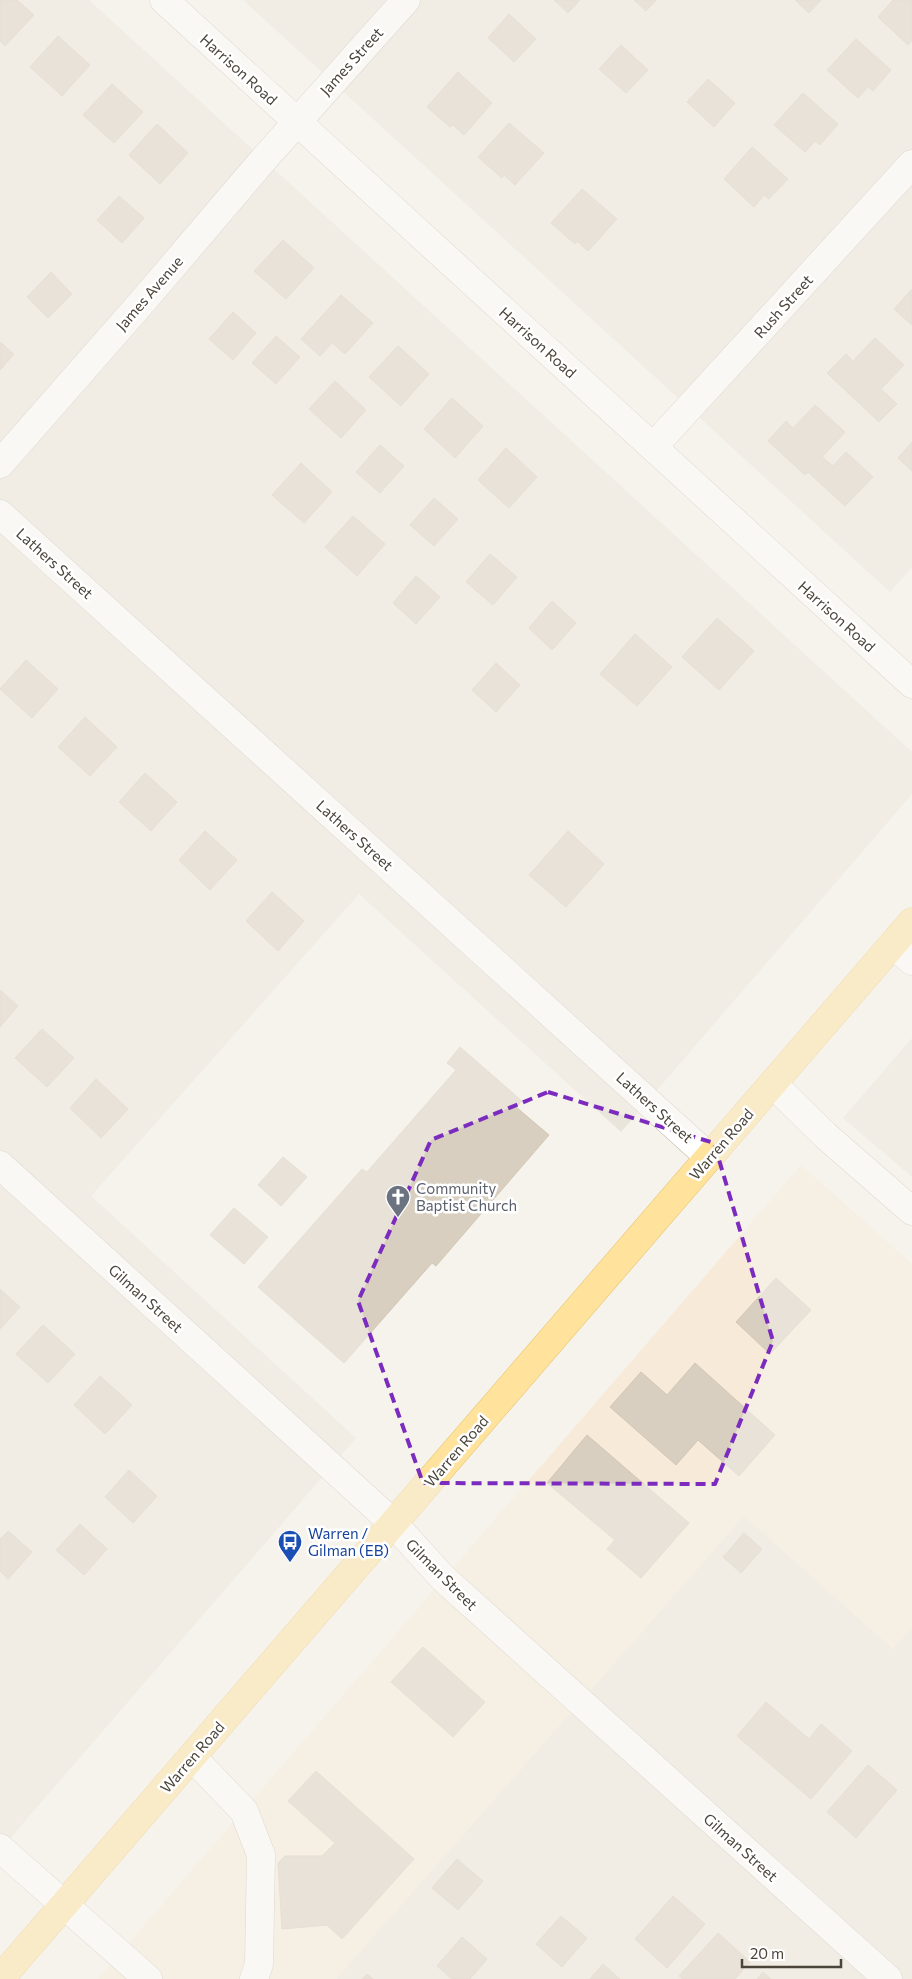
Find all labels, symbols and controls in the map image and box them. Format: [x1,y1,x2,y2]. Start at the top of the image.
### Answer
street label: James Street [316,23,386,99]
street label: Harrison Road [197,30,281,108]
street label: James Avenue [112,252,186,334]
street label: Rush Street [750,271,816,341]
street label: Harrison Road [496,303,580,381]
street label: Lathers Street [13,524,97,602]
street label: Harrison Road [795,577,879,655]
street label: Lathers Street [313,796,397,874]
street label: Lathers Street [613,1068,697,1146]
street label: Warren Road [685,1105,757,1183]
place label: Community Baptist Church [416,1179,517,1214]
church icon: Community Baptist Church [385,1184,411,1218]
street label: Gilman Street [105,1260,187,1336]
street label: Warren Road [420,1412,492,1490]
place label: Warren / Gilman (EB) [308,1524,389,1559]
bus stop icon: Warren / Gilman (EB) [277,1529,303,1563]
street label: Gilman Street [403,1535,481,1613]
street label: Warren Road [156,1718,228,1796]
street label: Gilman Street [700,1809,782,1885]
scale bar [742,1936,841,1968]
text: 20 m [750,1944,784,1962]

